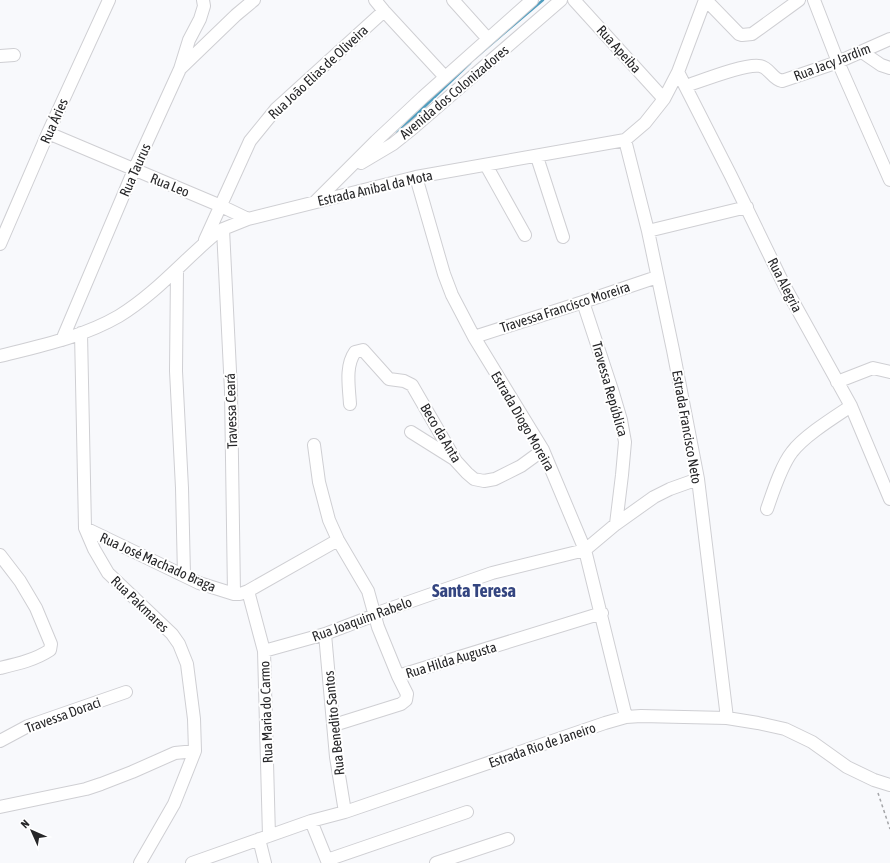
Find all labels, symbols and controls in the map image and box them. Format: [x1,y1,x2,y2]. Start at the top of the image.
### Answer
street label: Rua Joāo Elias de Oliveira [265,22,371,122]
street label: Rua Apeiba [594,22,644,76]
street label: Rua Jacy Jardim [791,40,873,84]
street label: Avenida dos Colonizadores [396,42,512,142]
street label: Rua Áries [37,96,71,146]
street label: Rua Taurus [116,141,154,199]
street label: Estrada Anibal da Mota [316,167,434,209]
street label: Rua Leo [148,170,192,200]
street label: Rua Alegria [765,255,805,315]
street label: Travessa Francisco Moreira [498,278,632,336]
street label: Travessa República [589,340,631,438]
street label: Estrada Diogo Moreira [488,368,558,474]
street label: Estrada Francisco Neto [669,369,705,485]
street label: Travessa Ceará [222,373,240,449]
street label: Beco da Anta [417,401,465,465]
street label: Rua José Machado Braga [98,529,218,595]
street label: Rua Pakmares [108,573,172,635]
district label: Santa Teresa [432,580,516,601]
street label: Rua Joaquim Rabelo [310,594,414,644]
street label: Rua Hilda Augusta [404,639,498,681]
street label: Rua Maria do Carmo [256,660,276,764]
street label: Rua Benedito Santos [321,670,347,776]
street label: Travessa Doraci [23,694,103,736]
street label: Estrada Rio de Janeiro [486,719,598,771]
north arrow [12,811,52,851]
text: N [18,817,31,830]

